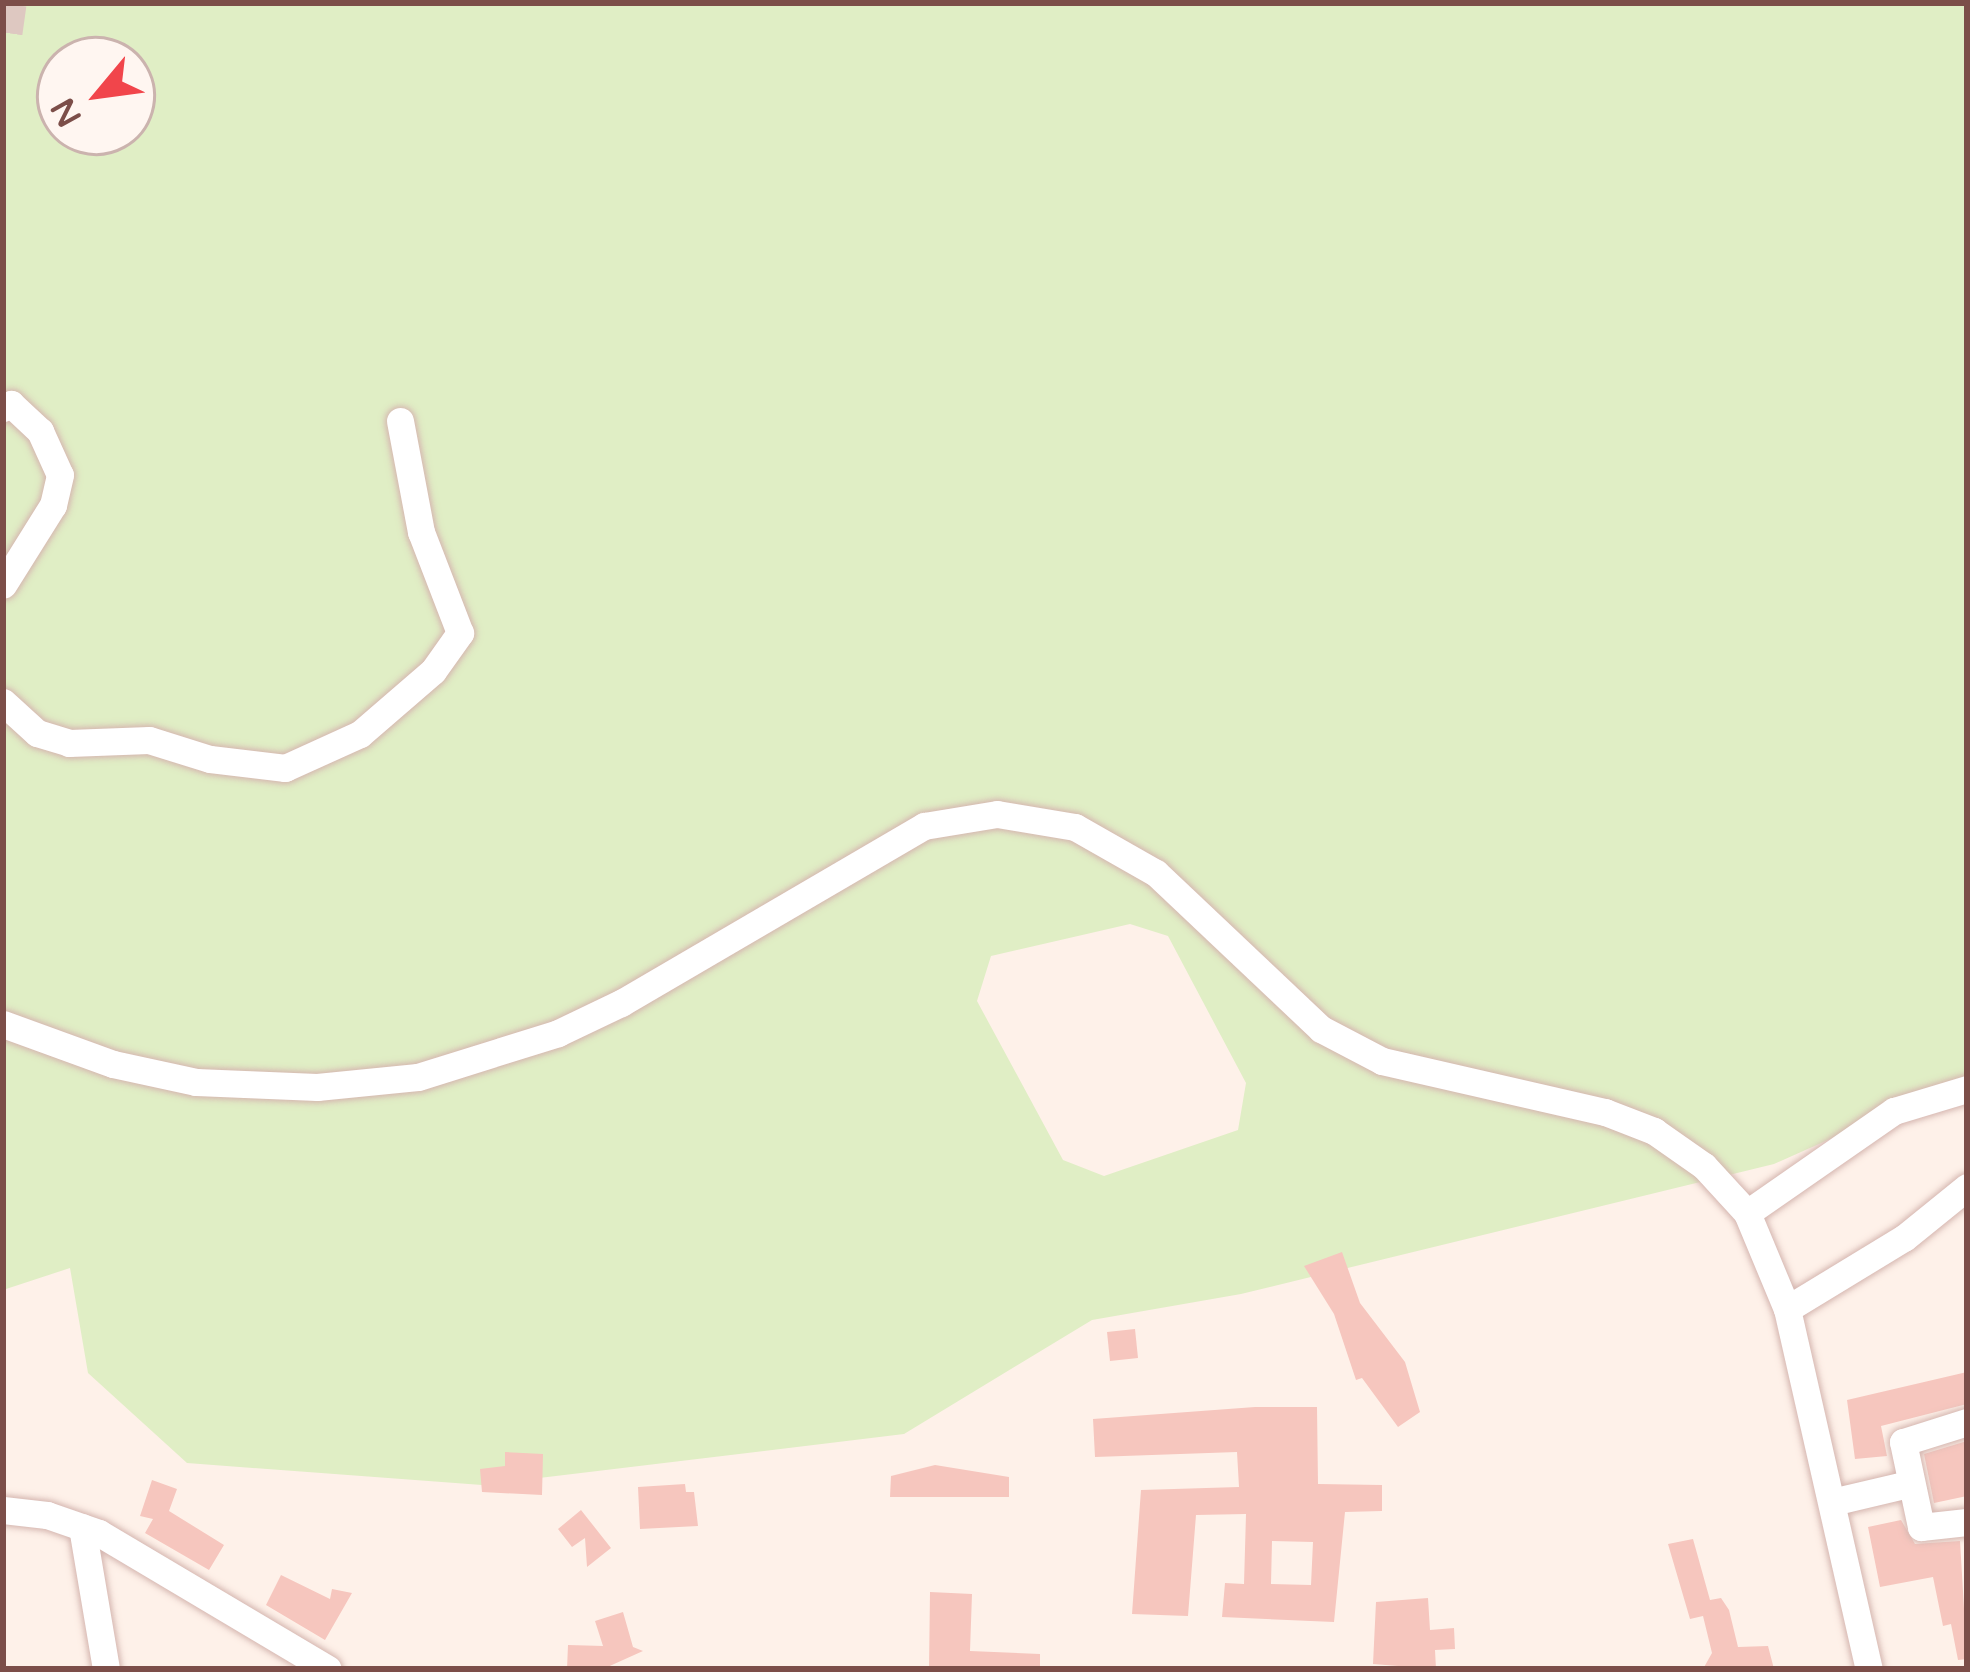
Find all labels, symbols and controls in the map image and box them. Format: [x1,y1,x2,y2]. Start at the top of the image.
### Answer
north arrow [36,36,156,156]
text: N [43,91,90,133]

